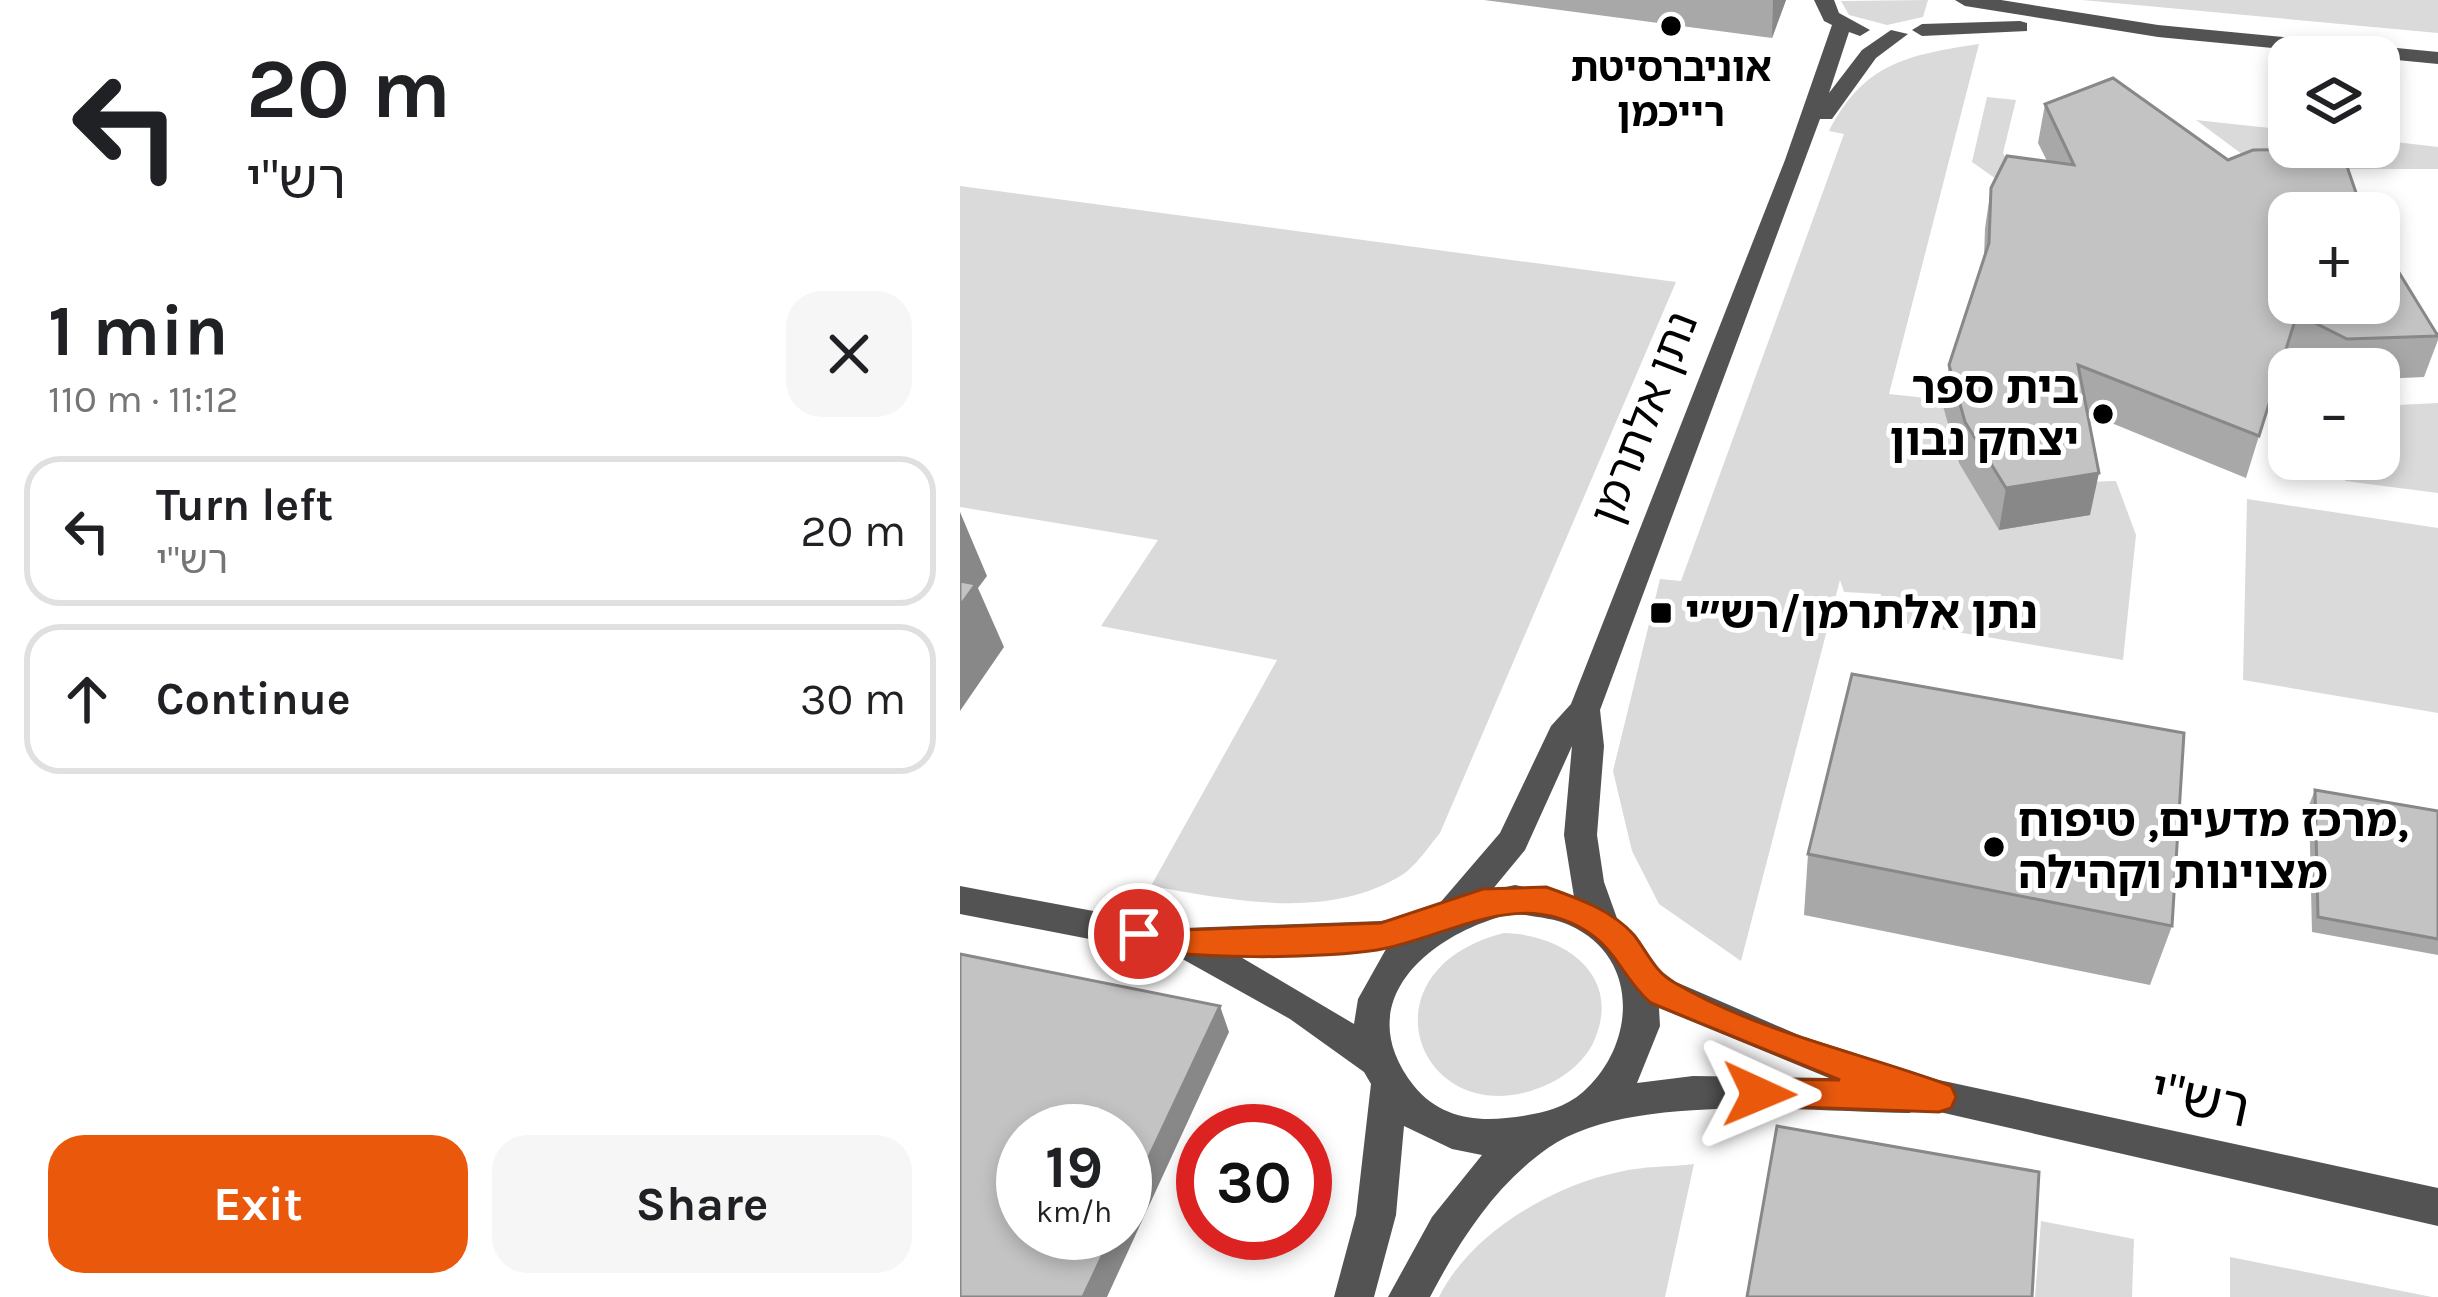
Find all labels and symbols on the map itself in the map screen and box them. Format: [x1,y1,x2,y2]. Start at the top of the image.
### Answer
marker: אוניברסיטת רייכמן [1658,13,1684,39]
place label: אוניברסיטת רייכמן [1570,45,1772,136]
street label: נתן אלתרמן [1580,304,1708,532]
place label: בית ספר יצחק נבון [1890,362,2079,466]
marker: בית ספר יצחק נבון [2090,401,2116,427]
place label: נתן אלתרמן/רש״י [1685,587,2038,639]
marker: נתן אלתרמן/רש״י [1648,600,1674,626]
place label: מרכז מדעים, טיפוח, מצוינות וקהילה [2018,795,2409,899]
marker: מרכז מדעים, טיפוח, מצוינות וקהילה [1981,834,2007,860]
pin [1088,883,1190,985]
position arrow [1696,1031,1822,1157]
street label: רש"י [2144,1057,2256,1141]
speed limit sign: 30 [1176,1104,1332,1260]

